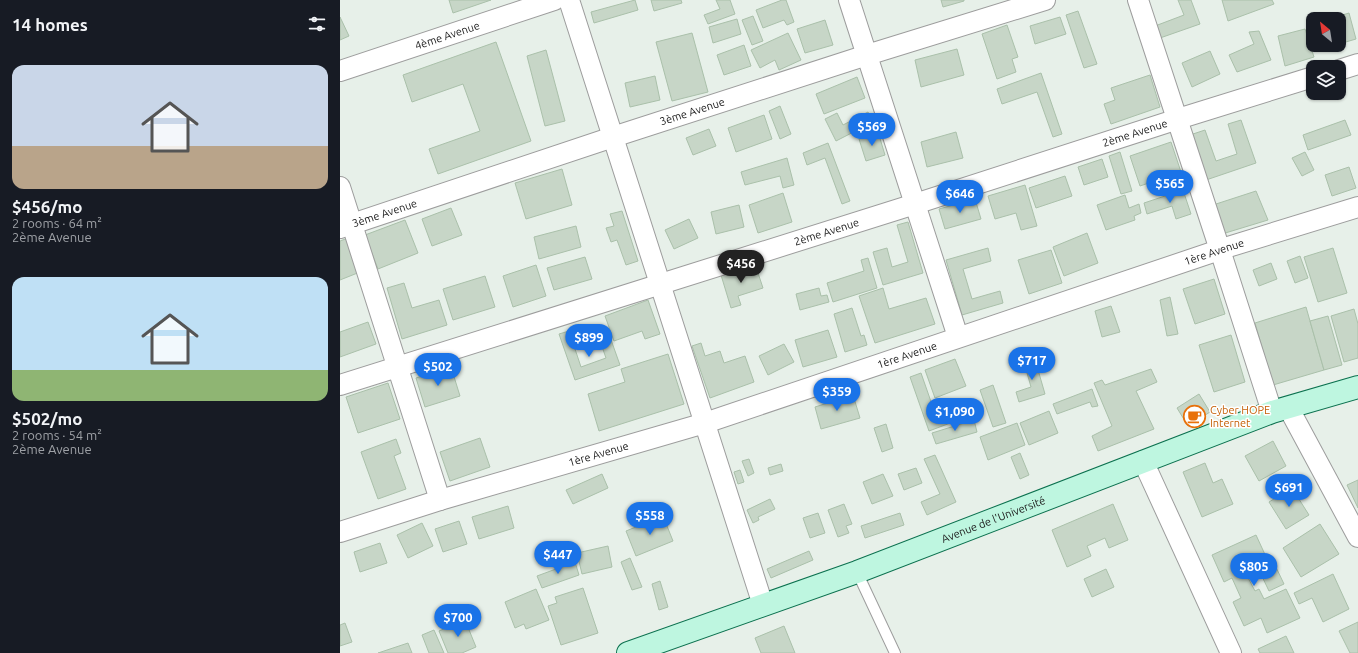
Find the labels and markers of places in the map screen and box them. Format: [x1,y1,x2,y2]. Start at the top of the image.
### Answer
pin: $569 [848,113,896,147]
pin: $565 [1146,170,1194,204]
pin: $646 [936,180,984,214]
pin: $456 [717,250,765,284]
pin: $899 [565,324,613,358]
pin: $717 [1008,347,1056,381]
pin: $502 [414,353,462,387]
pin: $359 [813,378,861,412]
pin: $1,090 [922,398,988,432]
cafe icon: Cyber HOPE Internet [1182,403,1208,429]
place label: Cyber HOPE Internet [1210,404,1270,429]
pin: $691 [1265,474,1313,508]
pin: $558 [626,502,674,536]
pin: $447 [534,541,582,575]
pin: $805 [1230,553,1278,587]
pin: $700 [434,604,482,638]

